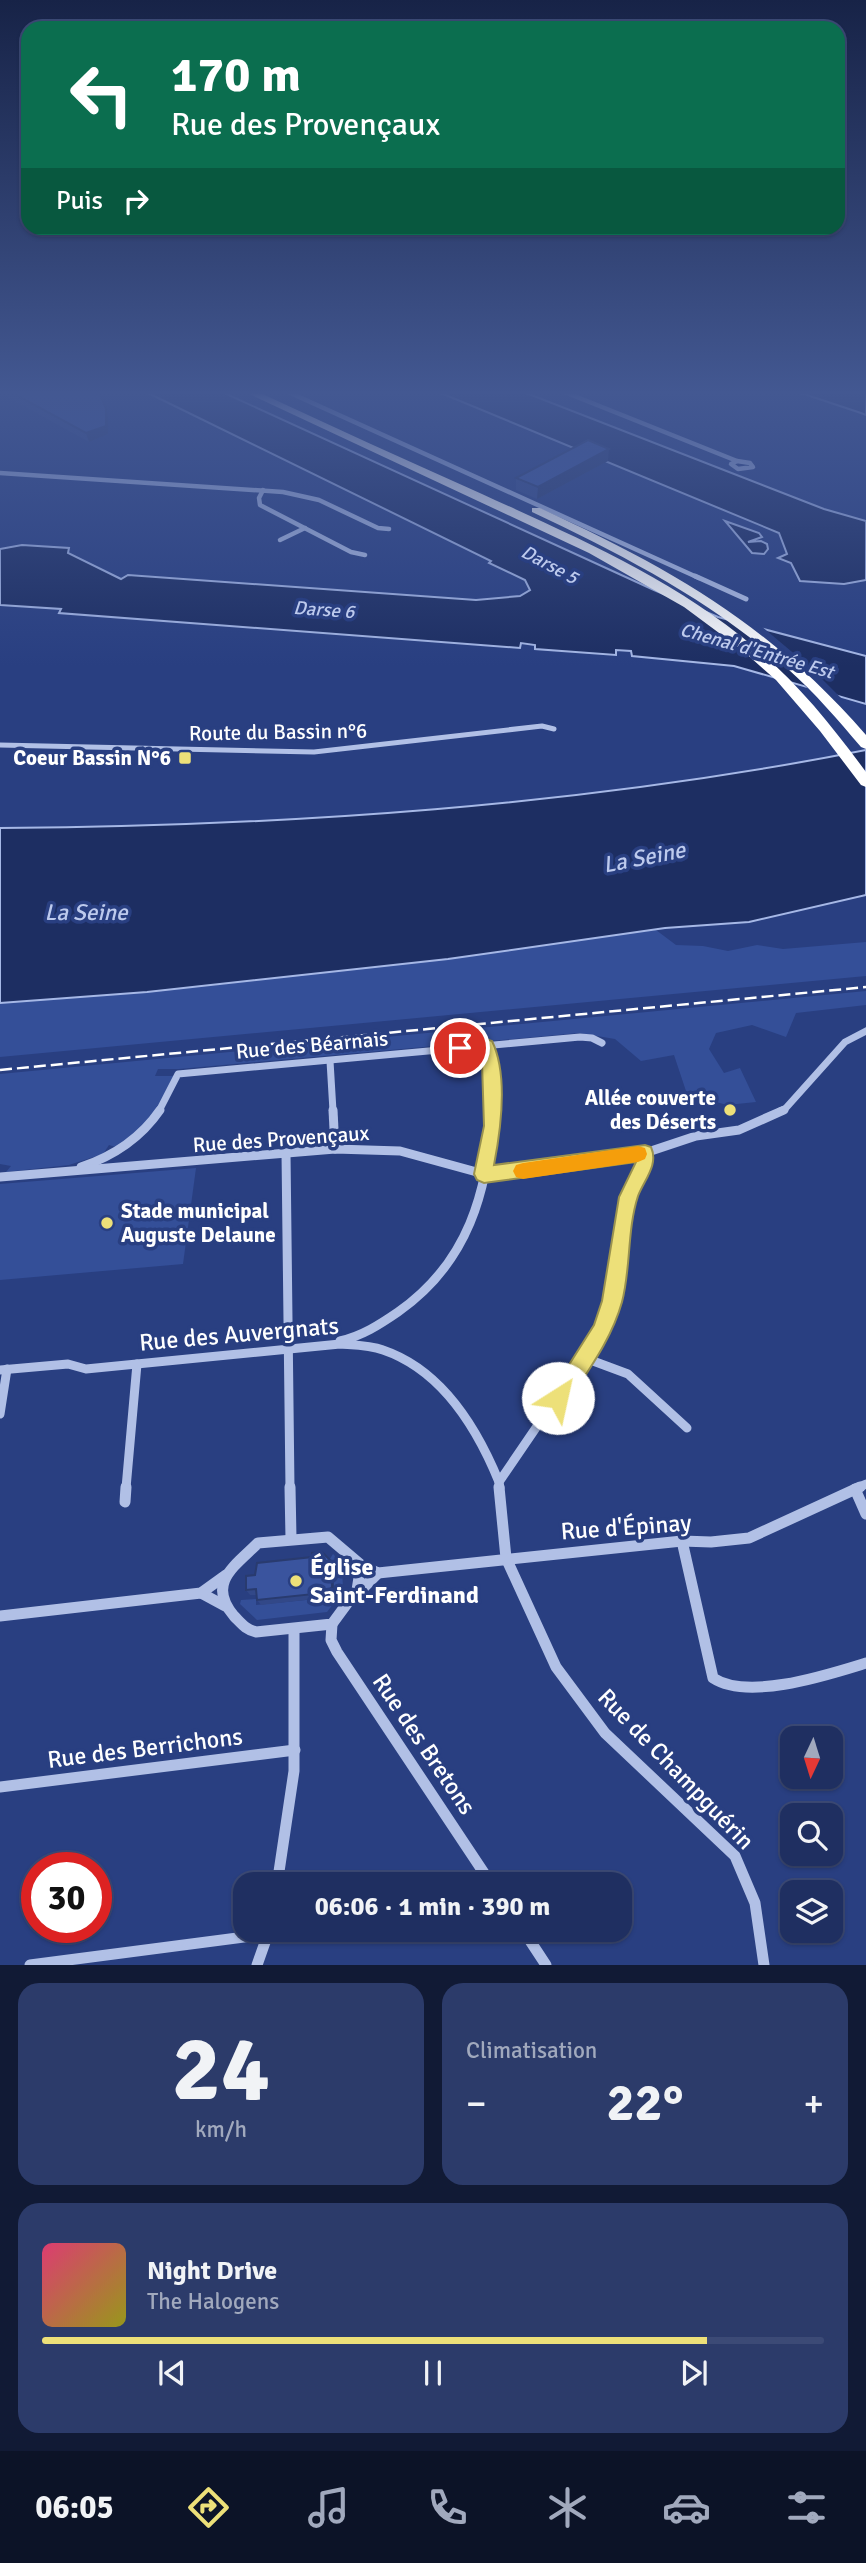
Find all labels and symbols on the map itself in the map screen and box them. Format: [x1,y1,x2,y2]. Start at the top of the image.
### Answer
water label: Darse 5 [517,540,584,591]
water label: Darse 6 [293,596,357,624]
water label: Chenal d'Entrée Est [677,618,838,685]
street label: Route du Bassin n°6 [189,717,367,747]
place label: Coeur Bassin N°6 [13,745,171,771]
marker: Coeur Bassin N°6 [177,750,193,766]
water label: La Seine [601,835,689,880]
water label: La Seine [44,898,129,927]
pin [430,1018,490,1078]
street label: Rue des Béarnais [235,1025,389,1065]
place label: Allée couverte des Déserts [585,1085,716,1135]
marker: Allée couverte des Déserts [722,1102,738,1118]
street label: Rue des Provençaux [192,1120,370,1158]
place label: Stade municipal Auguste Delaune [121,1198,276,1248]
marker: Stade municipal Auguste Delaune [99,1215,115,1231]
street label: Rue des Auvergnats [138,1310,340,1358]
position arrow [521,1361,595,1435]
street label: Rue d'Épinay [560,1507,692,1547]
place label: Église Saint-Ferdinand [310,1552,479,1610]
marker: Église Saint-Ferdinand [288,1573,304,1589]
street label: Rue des Bretons [366,1668,482,1820]
street label: Rue de Champguérin [591,1682,761,1856]
street label: Rue des Berrichons [46,1721,244,1775]
north arrow [780,1726,844,1788]
speed limit sign: 30 [21,1852,112,1943]

